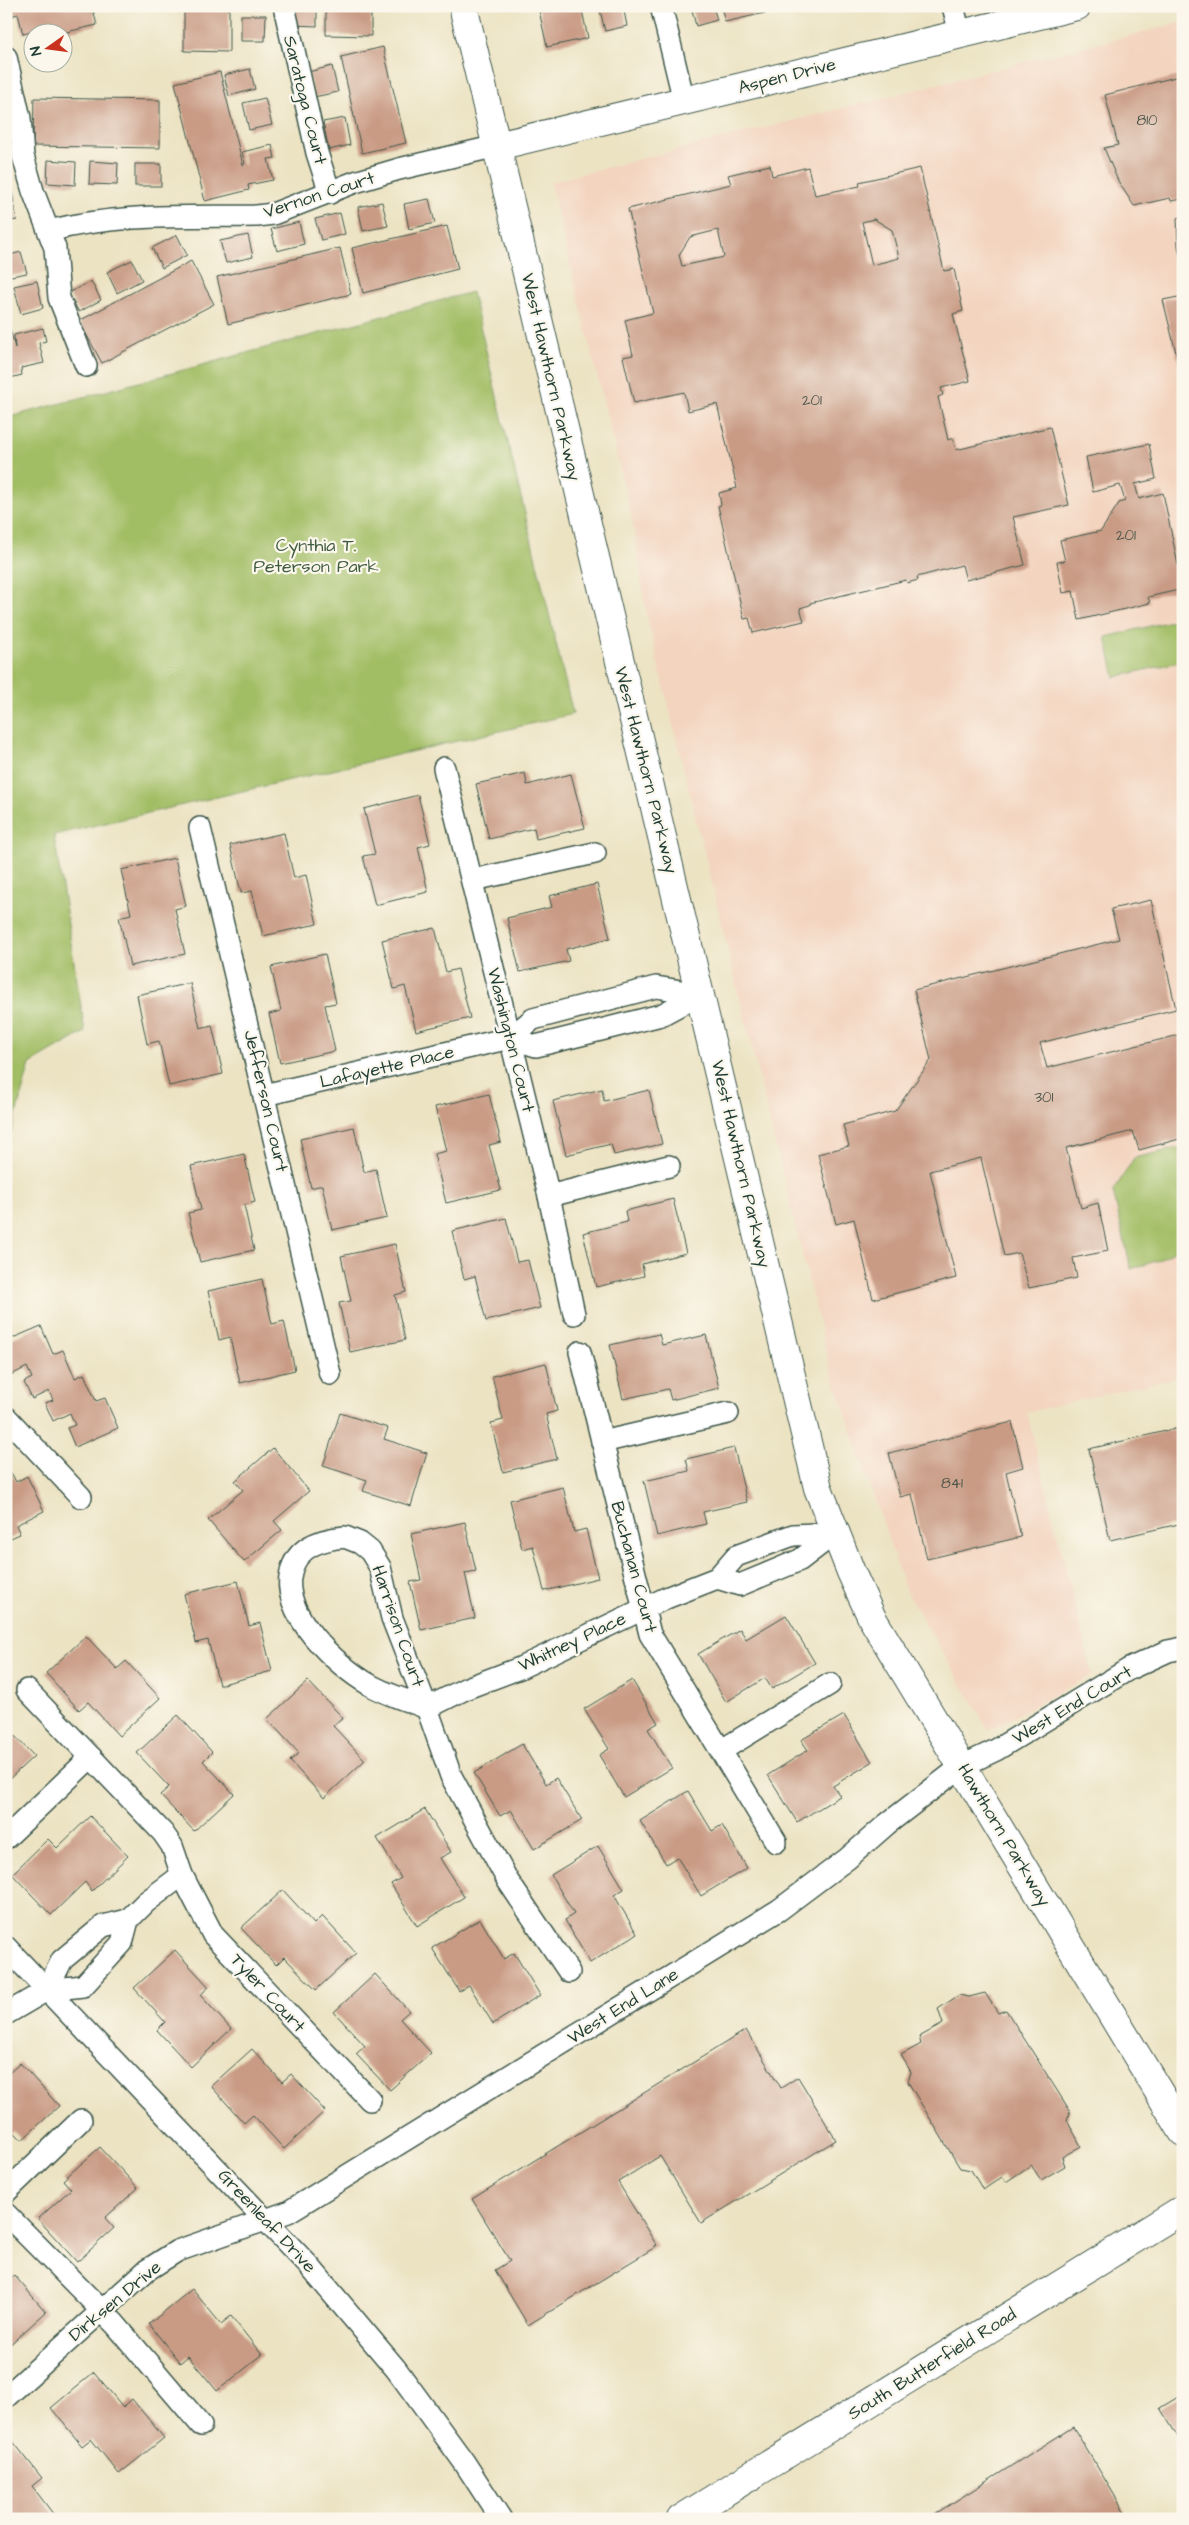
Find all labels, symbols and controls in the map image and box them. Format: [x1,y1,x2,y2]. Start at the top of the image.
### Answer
north arrow [22,22,72,72]
street label: Saratoga Court [276,33,333,168]
text: N [26,44,47,58]
street label: Aspen Drive [735,52,839,100]
house number: 810 [1136,110,1158,131]
street label: Vernon Court [260,165,378,225]
street label: West Hawthorn Parkway [514,271,587,484]
house number: 201 [802,390,822,411]
house number: 201 [1116,525,1136,546]
park label: Cynthia T. Peterson Park [253,533,379,579]
street label: West Hawthorn Parkway [607,664,684,876]
street label: Washington Court [480,965,541,1116]
street label: Jefferson Court [238,1028,295,1175]
street label: Lafayette Place [317,1039,457,1096]
street label: West Hawthorn Parkway [704,1058,777,1271]
house number: 301 [1034,1087,1054,1108]
house number: 841 [941,1473,963,1494]
street label: Buchanan Court [604,1499,664,1636]
street label: Harrison Court [365,1562,431,1691]
street label: Whitney Place [514,1606,631,1679]
street label: West End Court [1007,1659,1137,1751]
street label: Hawthorn Parkway [951,1759,1057,1912]
street label: Tyler Court [224,1948,312,2039]
street label: West End Lane [563,1962,684,2050]
street label: Greenleaf Drive [212,2164,322,2279]
street label: Dirksen Drive [63,2255,167,2347]
street label: South Butterfield Road [843,2302,1021,2426]

